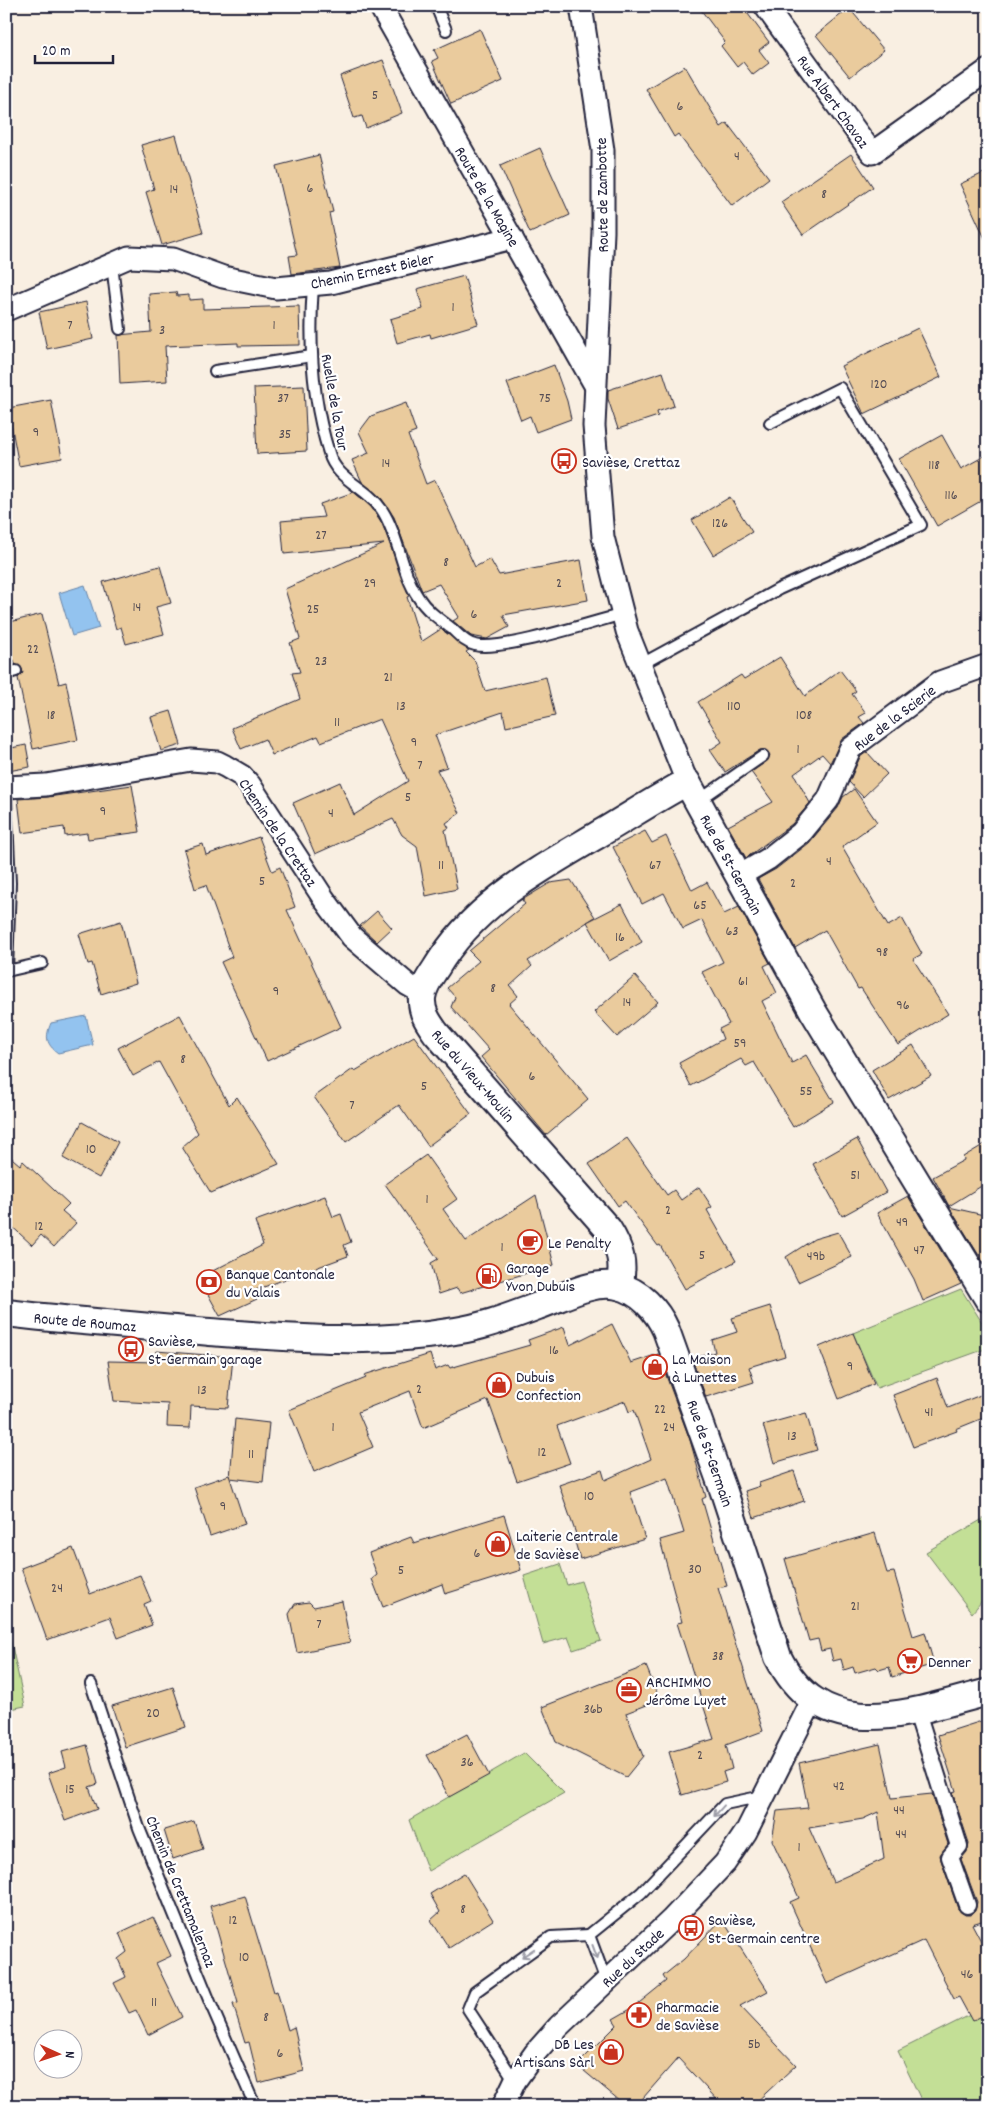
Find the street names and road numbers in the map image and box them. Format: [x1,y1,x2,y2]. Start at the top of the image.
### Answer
street label: Rue Albert Chavaz [790,51,874,154]
street label: Route de Zambotte [591,137,616,253]
street label: Route de la Magine [448,143,524,252]
street label: Chemin Ernest Bieler [309,248,436,297]
street label: Ruelle de la Tour [314,352,353,453]
street label: Rue de la Scierie [849,680,942,758]
street label: Chemin de la Crettaz [232,774,322,892]
street label: Rue de St-Germain [693,811,767,920]
street label: Rue du Vieux-Moulin [425,1025,519,1128]
street label: Route de Roumaz [32,1308,137,1339]
street label: Rue de St-Germain [680,1397,738,1510]
street label: Chemin de Crettamalernaz [139,1813,221,1971]
street label: Rue du Stade [597,1924,670,1994]

